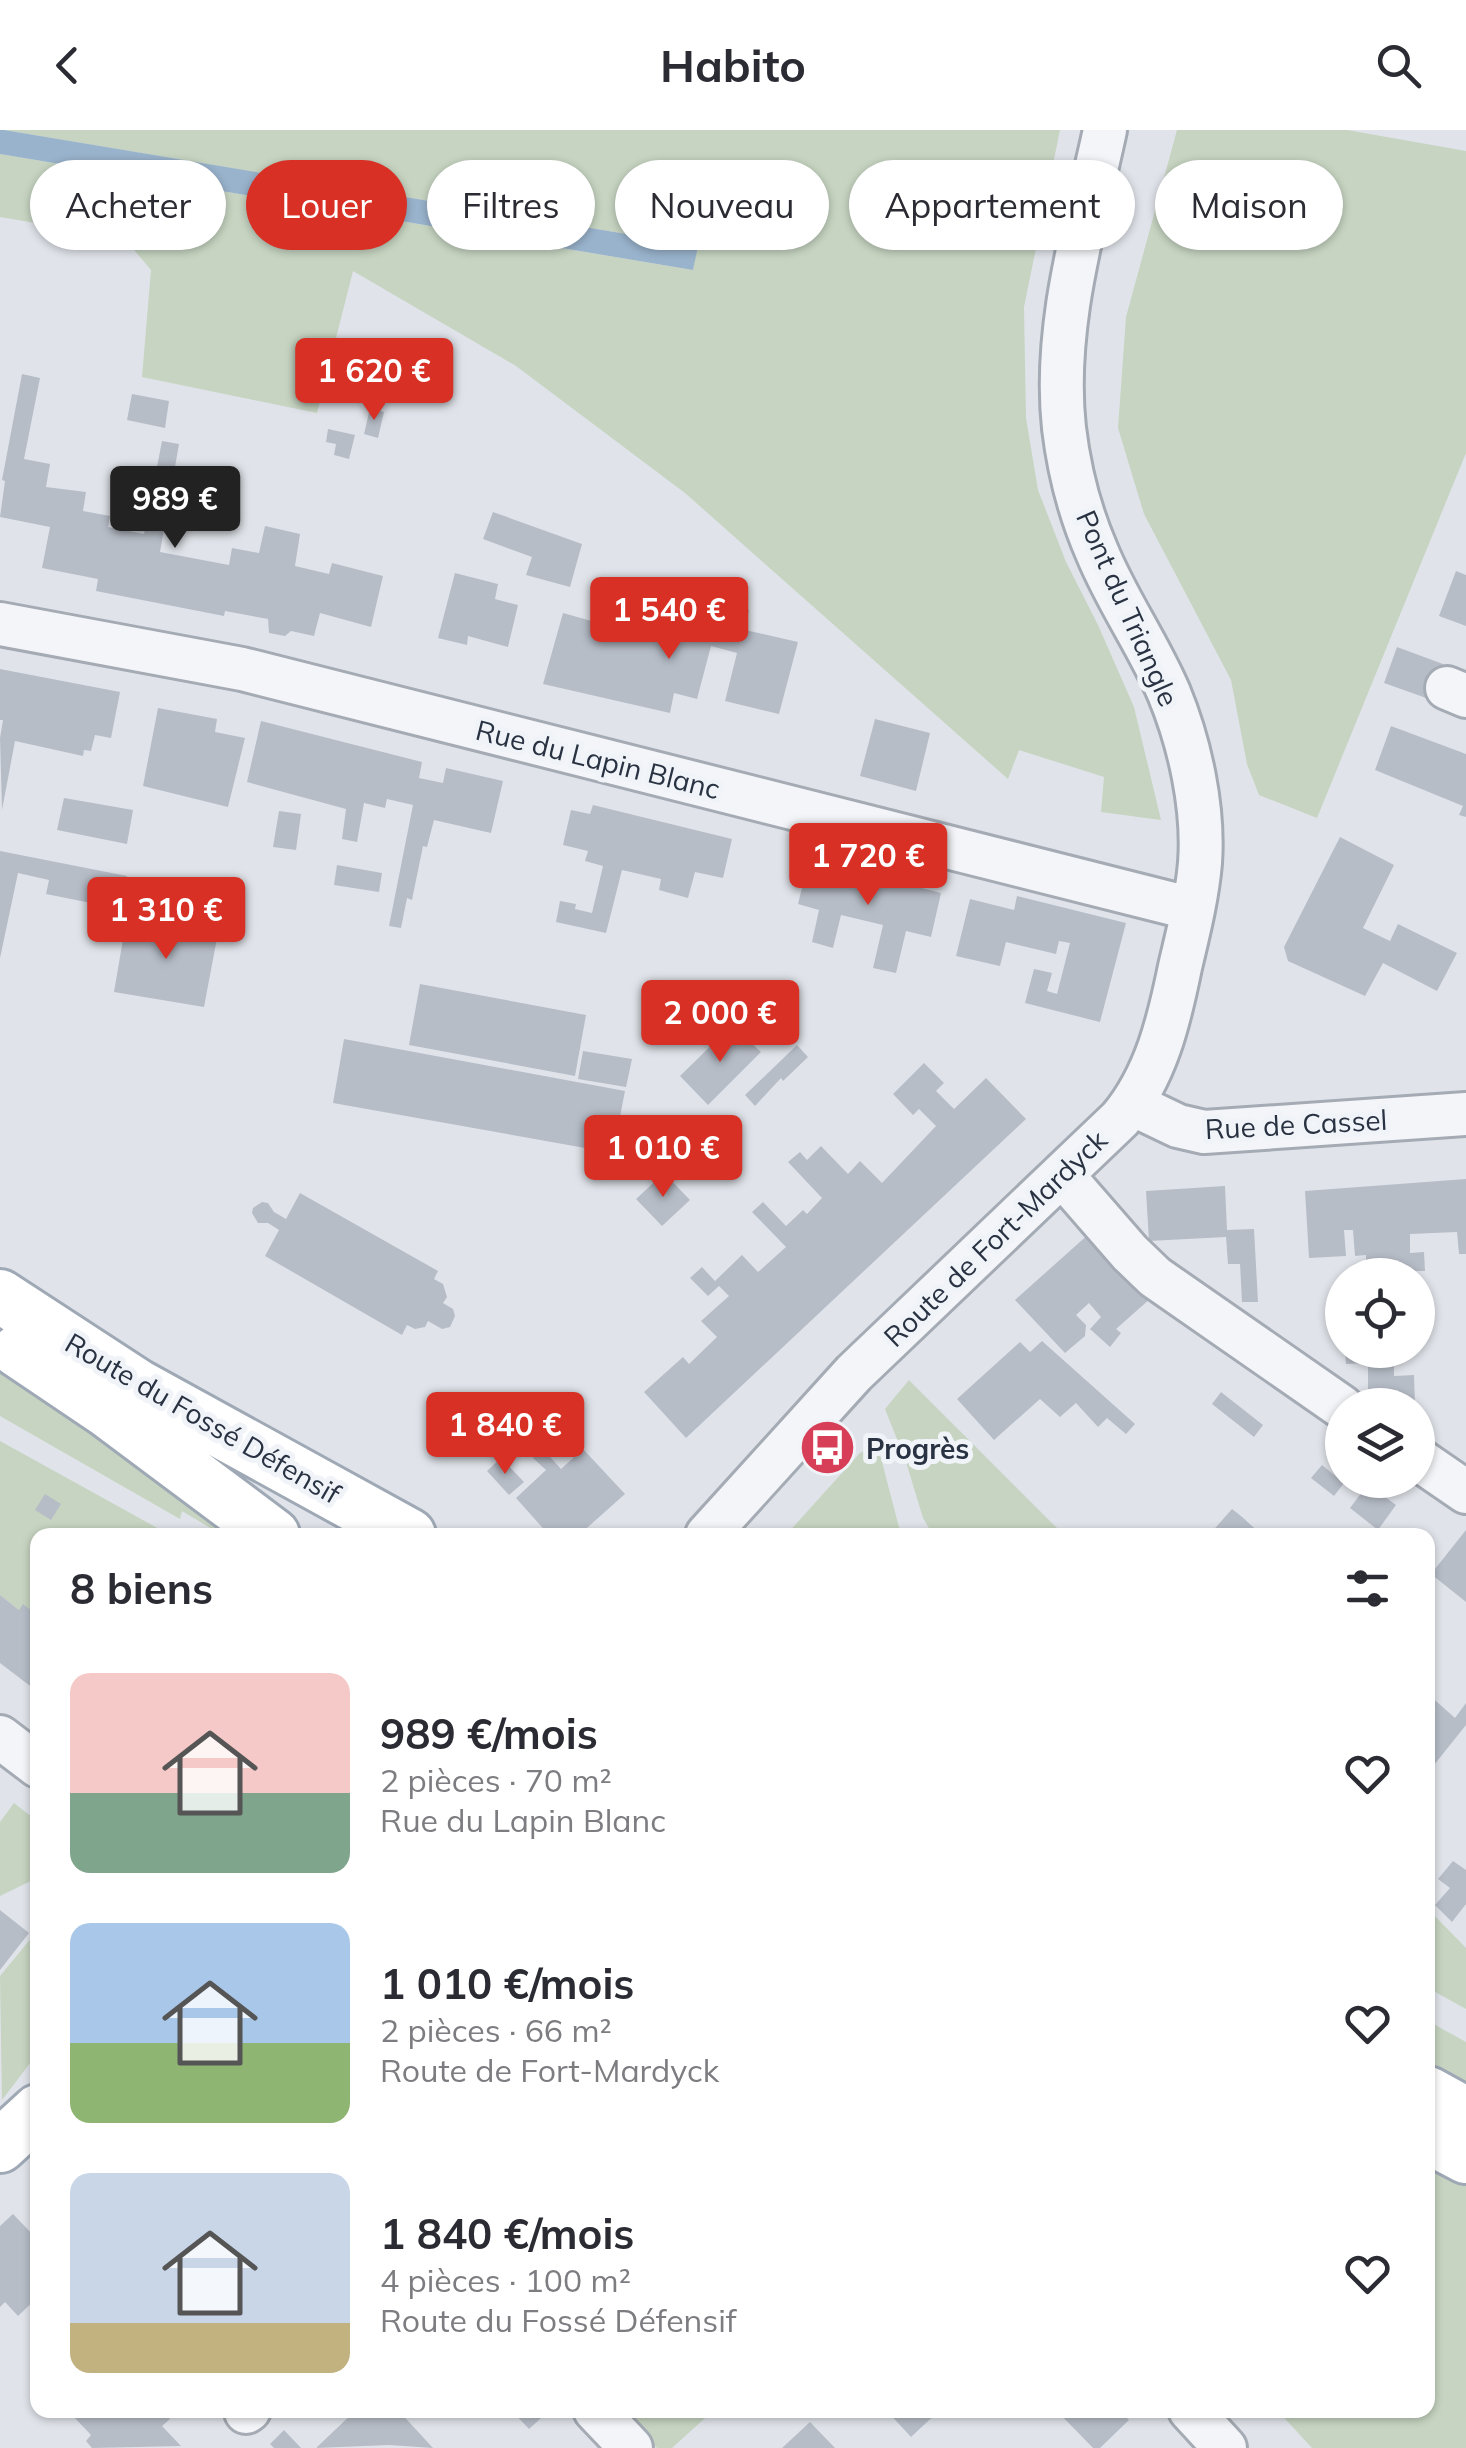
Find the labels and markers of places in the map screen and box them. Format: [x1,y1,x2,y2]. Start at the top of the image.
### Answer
pin: 1 620 € [282,338,466,423]
pin: 989 € [105,466,245,551]
pin: 1 540 € [577,577,761,662]
pin: 1 720 € [776,823,960,908]
pin: 1 310 € [74,877,258,962]
pin: 2 000 € [628,980,812,1065]
pin: 1 010 € [571,1115,755,1200]
pin: 1 840 € [413,1392,597,1477]
bus stop icon: Progrès [797,1418,857,1478]
place label: Progrès [866,1431,969,1466]

